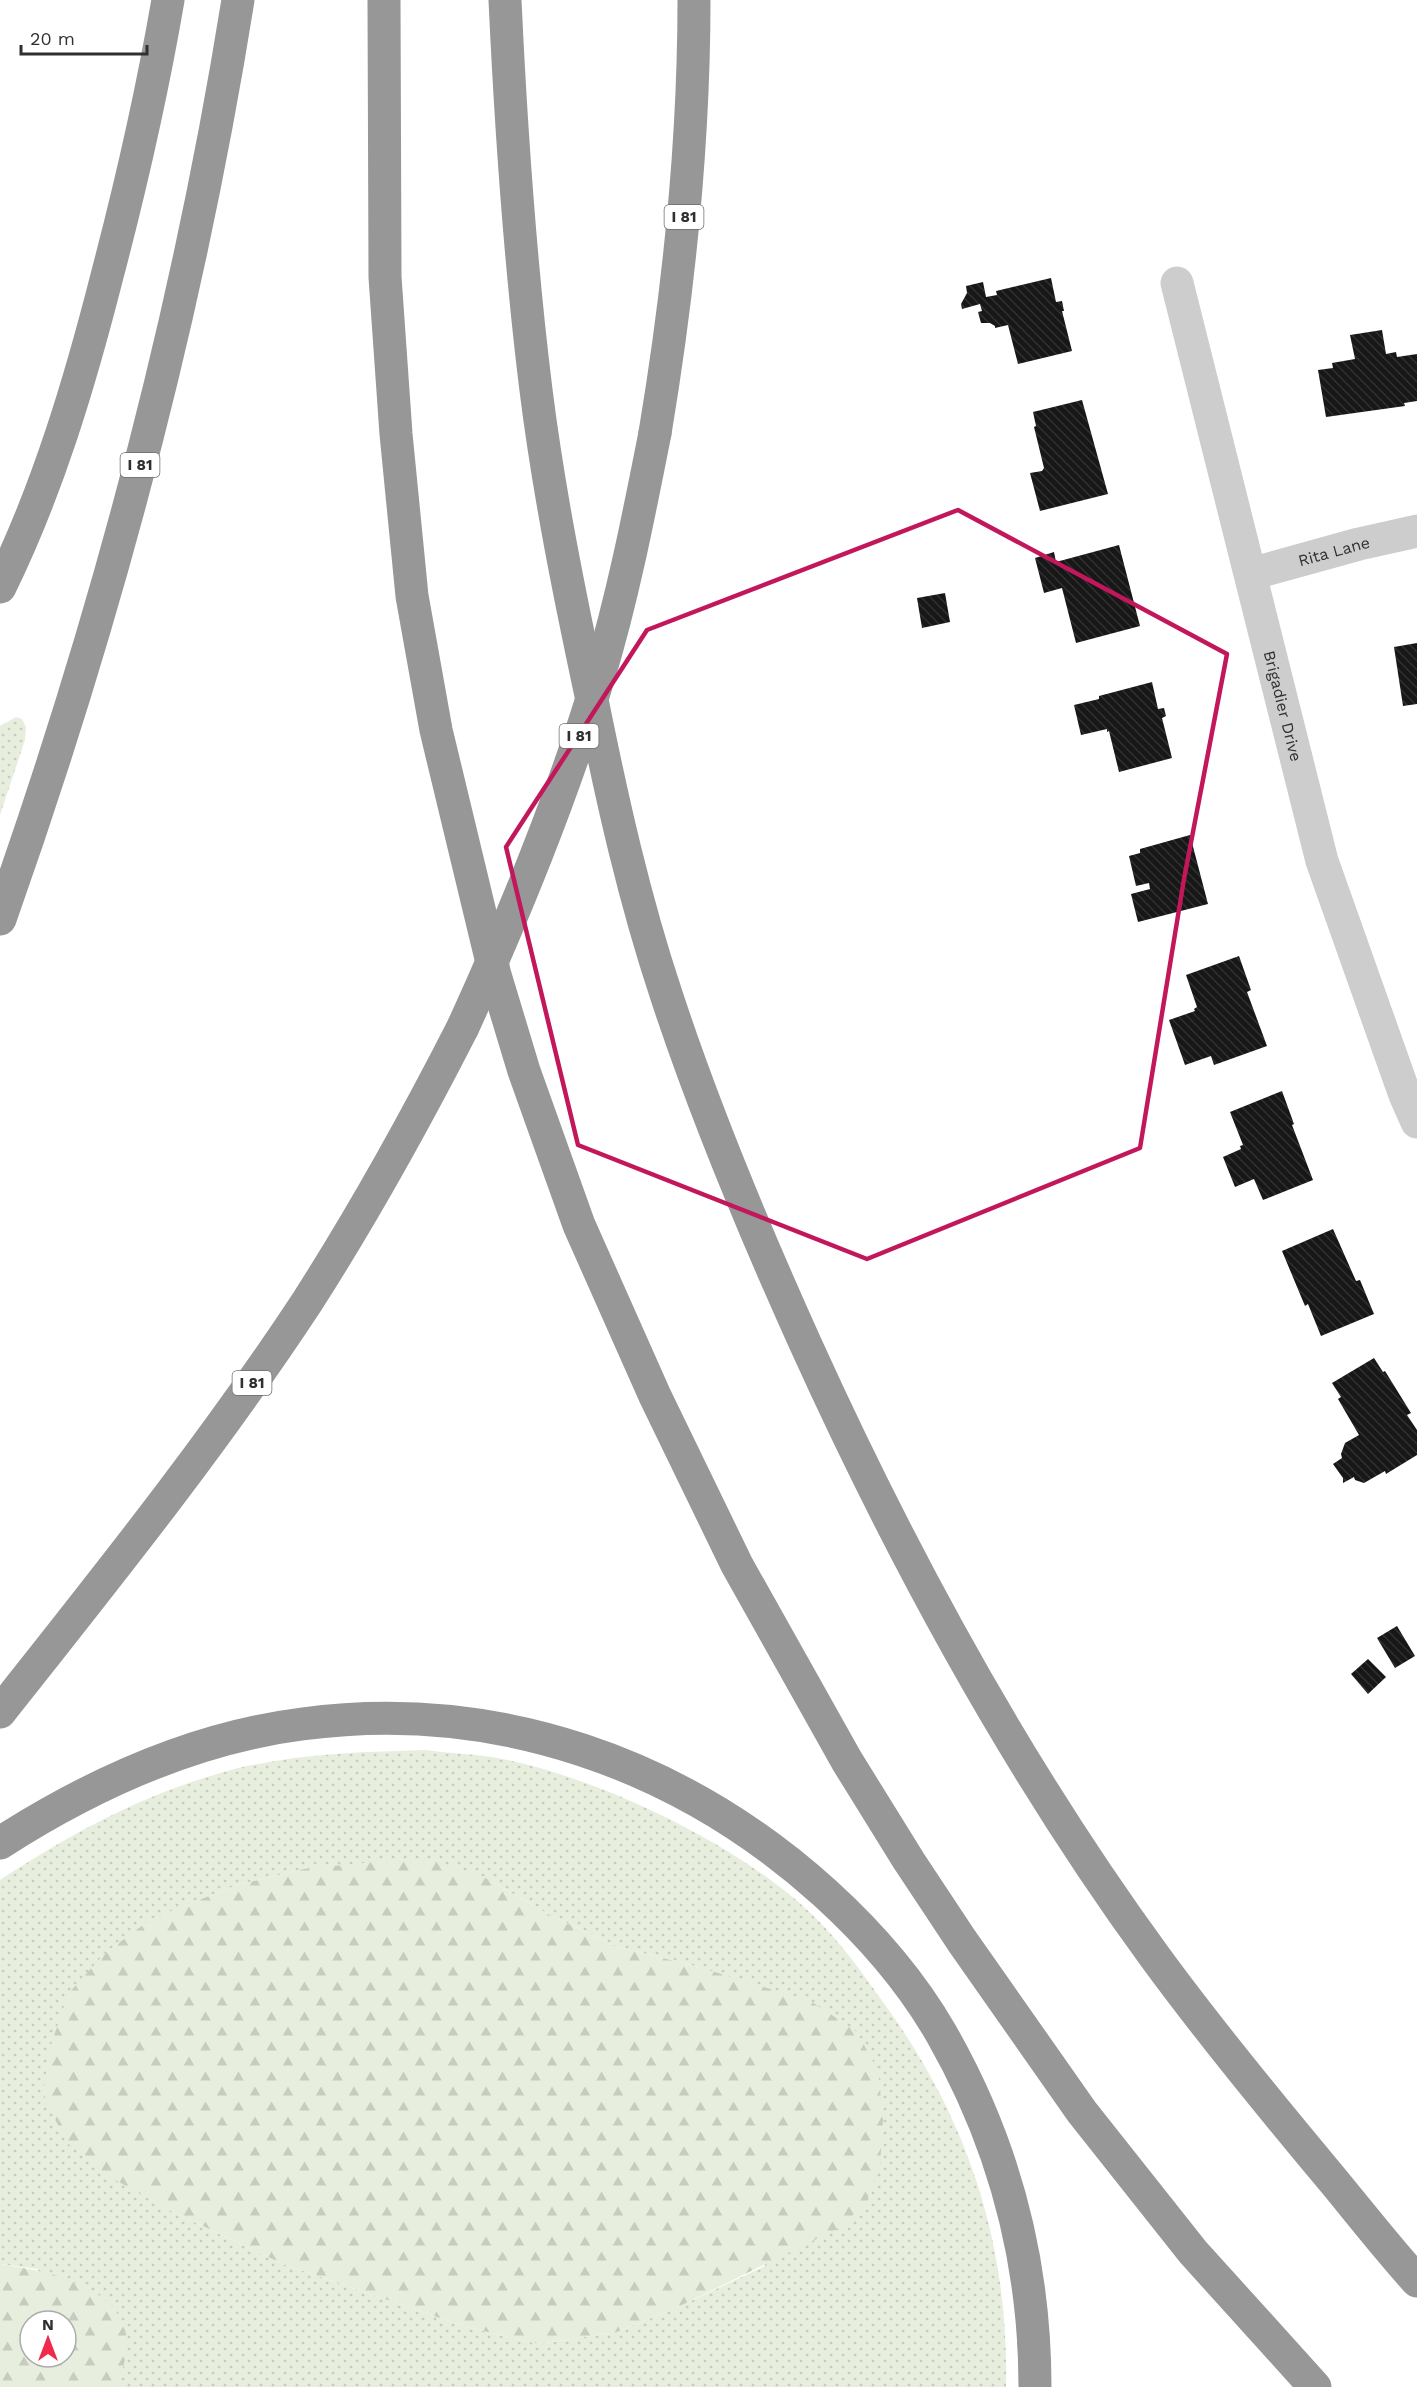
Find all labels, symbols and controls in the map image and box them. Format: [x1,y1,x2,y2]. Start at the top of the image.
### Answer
scale bar [21,18,147,56]
text: 20 m [30,28,75,49]
road number: I 81 [664,205,704,229]
road number: I 81 [120,453,160,477]
street label: Rita Lane [1296,532,1371,570]
street label: Brigadier Drive [1260,648,1306,763]
road number: I 81 [560,724,598,748]
road number: I 81 [232,1371,272,1395]
north arrow [18,2309,78,2369]
text: N [42,2315,54,2334]

